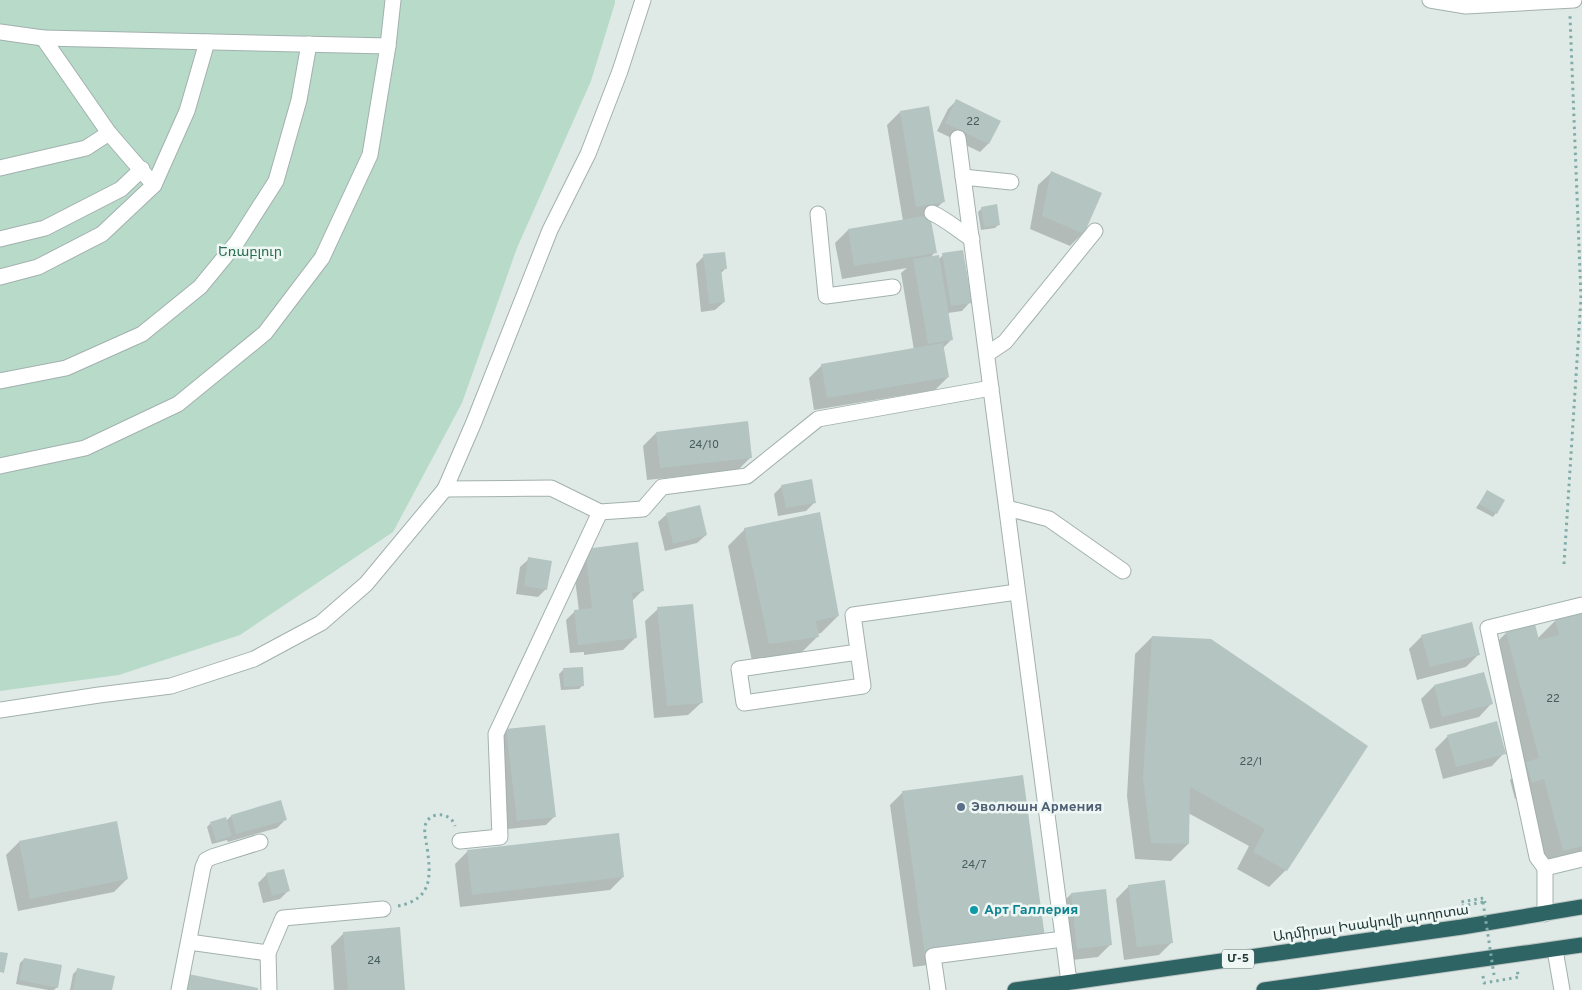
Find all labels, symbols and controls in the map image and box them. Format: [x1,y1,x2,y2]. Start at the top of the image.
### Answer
house number: 22 [966,115,980,129]
park label: Եռաբլուր [218,244,282,261]
house number: 24/10 [689,438,719,452]
house number: 22 [1546,692,1560,706]
house number: 22/1 [1240,755,1262,769]
place label: Эволюшн Армения [971,799,1102,816]
marker: Эволюшн Армения [955,801,967,813]
house number: 24/7 [962,858,987,872]
place label: Арт Галлерия [984,902,1078,919]
street label: Ադմիրալ Իսակովի պողոտա [1272,902,1470,946]
marker: Арт Галлерия [968,904,980,916]
road number: Մ-5 [1222,950,1254,969]
house number: 24 [367,954,381,968]

